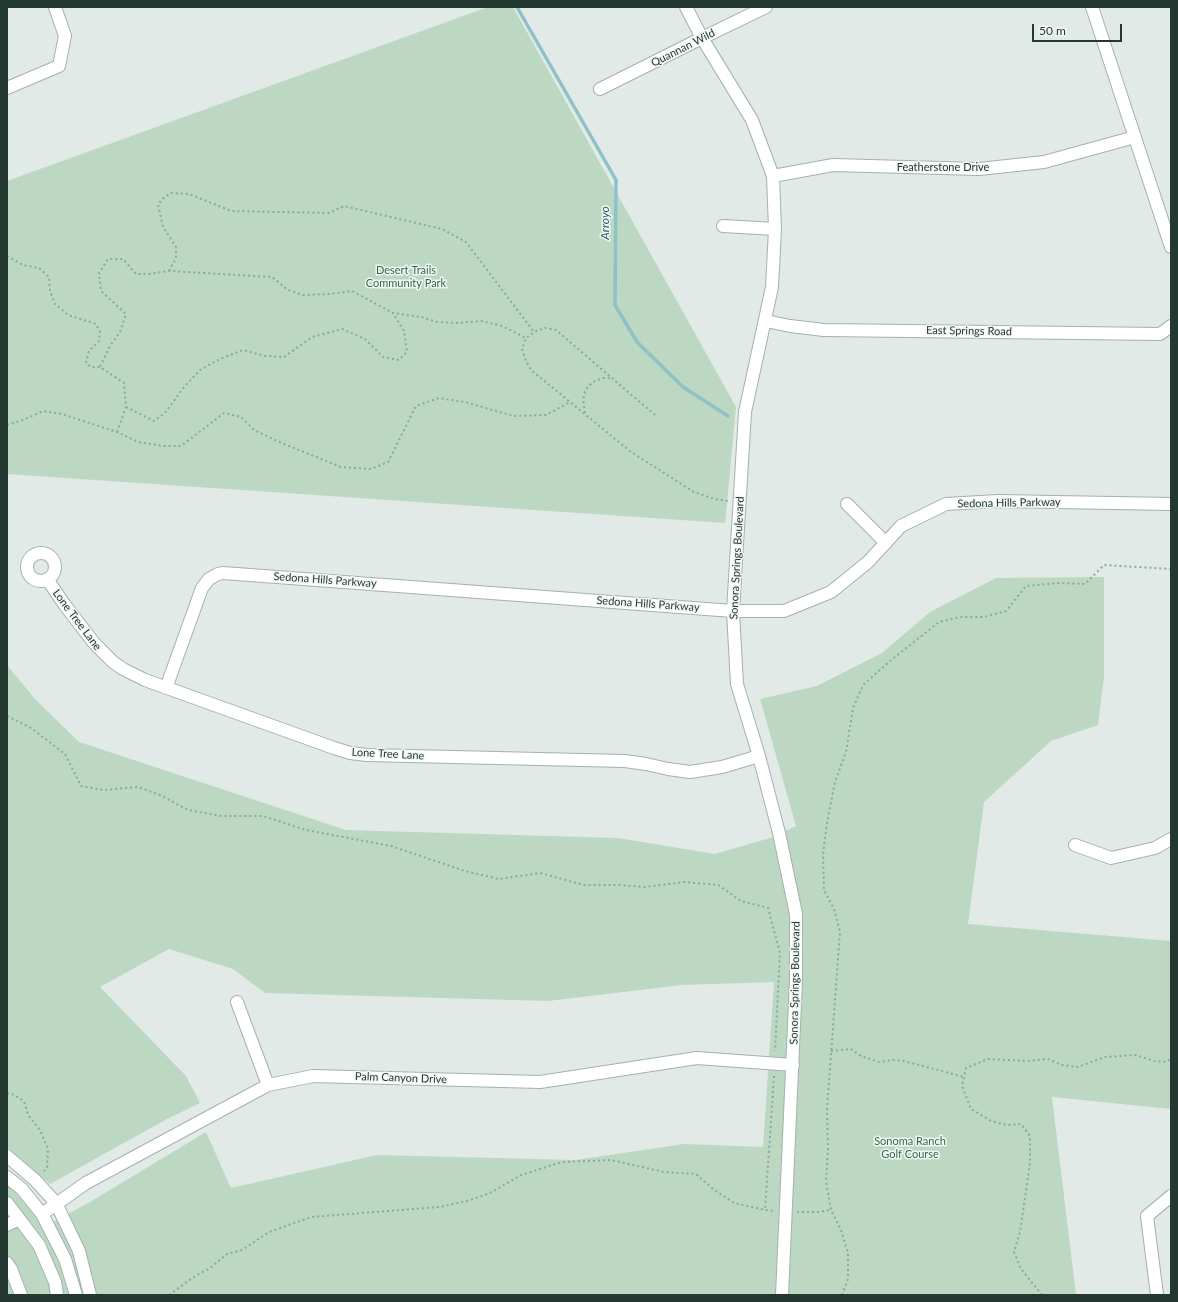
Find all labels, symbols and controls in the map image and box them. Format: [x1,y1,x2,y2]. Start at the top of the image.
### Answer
scale bar [1034,16,1124,42]
text: 50 m [1039,23,1066,38]
street label: Quannan Wild [649,26,717,70]
street label: Featherstone Drive [897,160,989,174]
water label: Arroyo [598,206,612,240]
park label: Desert Trails Community Park [366,263,446,289]
street label: East Springs Road [926,324,1012,338]
street label: Sedona Hills Parkway [957,495,1061,511]
street label: Sonora Springs Boulevard [727,496,747,620]
street label: Sedona Hills Parkway [273,570,377,590]
street label: Lone Tree Lane [50,587,104,653]
street label: Sedona Hills Parkway [596,594,700,614]
street label: Lone Tree Lane [351,746,425,762]
street label: Sonora Springs Boulevard [787,921,803,1045]
street label: Palm Canyon Drive [355,1070,447,1086]
park label: Sonoma Ranch Golf Course [874,1134,946,1160]

